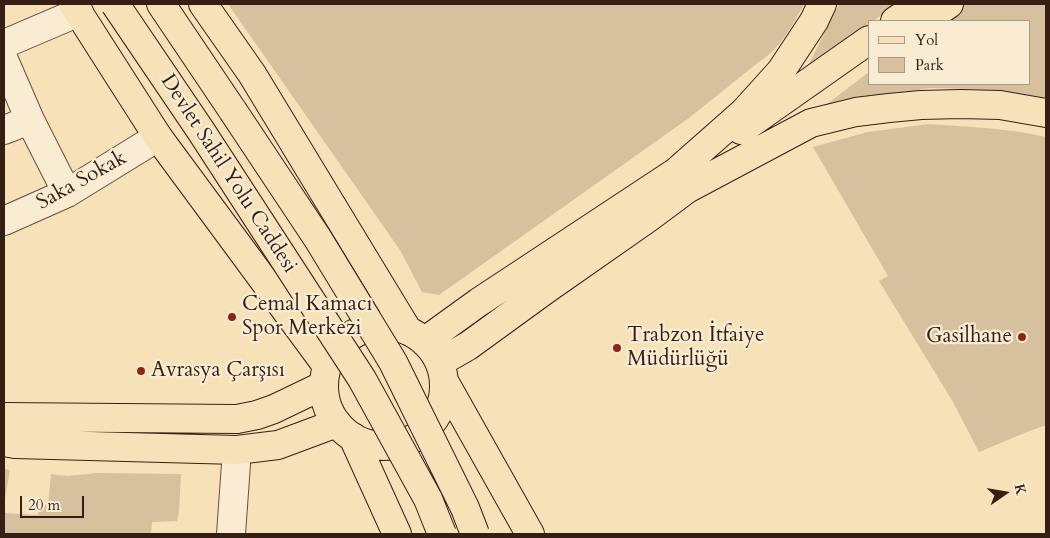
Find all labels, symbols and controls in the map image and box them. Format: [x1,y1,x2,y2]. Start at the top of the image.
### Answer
legend [868,20,1030,85]
text: Yol [915,30,938,50]
text: Park [915,55,944,75]
street label: Devlet Sahil Yolu Caddesi [154,70,302,278]
street label: Saka Sokak [33,146,131,216]
place label: Cemal Kamacı Spor Merkezi [242,292,372,342]
marker: Cemal Kamacı Spor Merkezi [226,311,238,323]
place label: Trabzon İtfaiye Müdürlüğü [627,323,765,373]
place label: Gasilhane [926,324,1012,350]
marker: Gasilhane [1016,331,1028,343]
marker: Trabzon İtfaiye Müdürlüğü [611,342,623,354]
place label: Avrasya Çarşısı [151,358,285,384]
marker: Avrasya Çarşısı [135,365,147,377]
north arrow [980,468,1030,518]
text: K [1010,482,1031,497]
scale bar [22,486,86,518]
text: 20 m [28,495,60,515]

